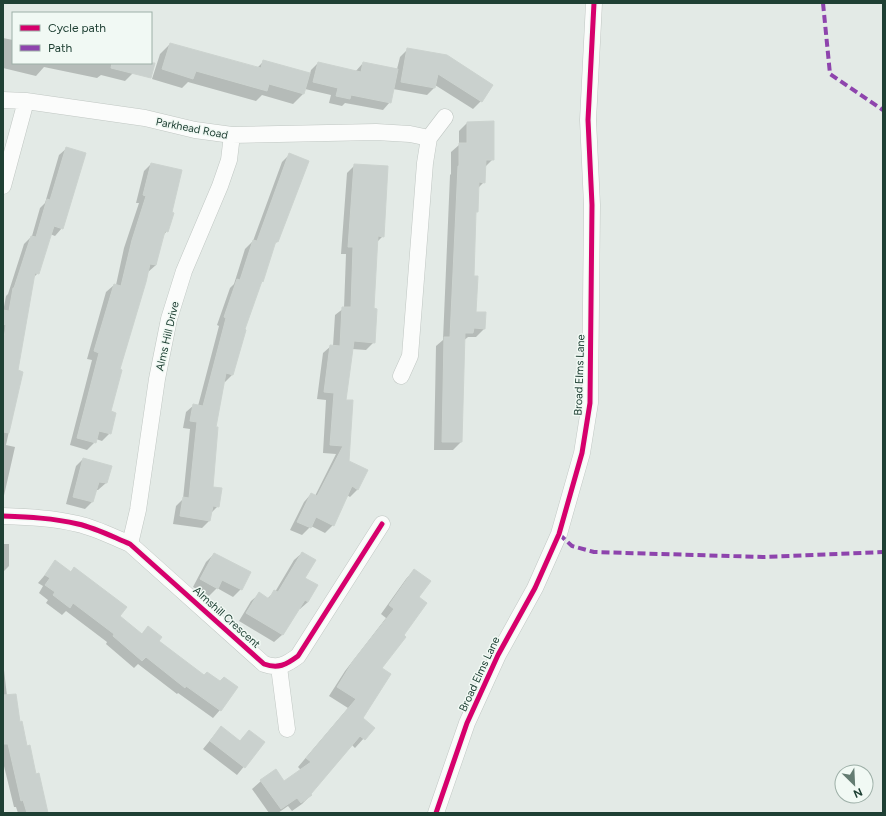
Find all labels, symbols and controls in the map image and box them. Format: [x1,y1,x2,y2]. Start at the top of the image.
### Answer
legend [12,12,152,64]
text: Cycle path [48,21,106,35]
text: Path [48,41,72,55]
street label: Parkhead Road [155,115,229,142]
street label: Alms Hill Drive [153,300,182,372]
street label: Broad Elms Lane [572,334,587,416]
street label: Almshill Crescent [190,584,263,651]
street label: Broad Elms Lane [456,635,503,714]
north arrow [834,764,874,804]
text: N [851,785,864,800]

